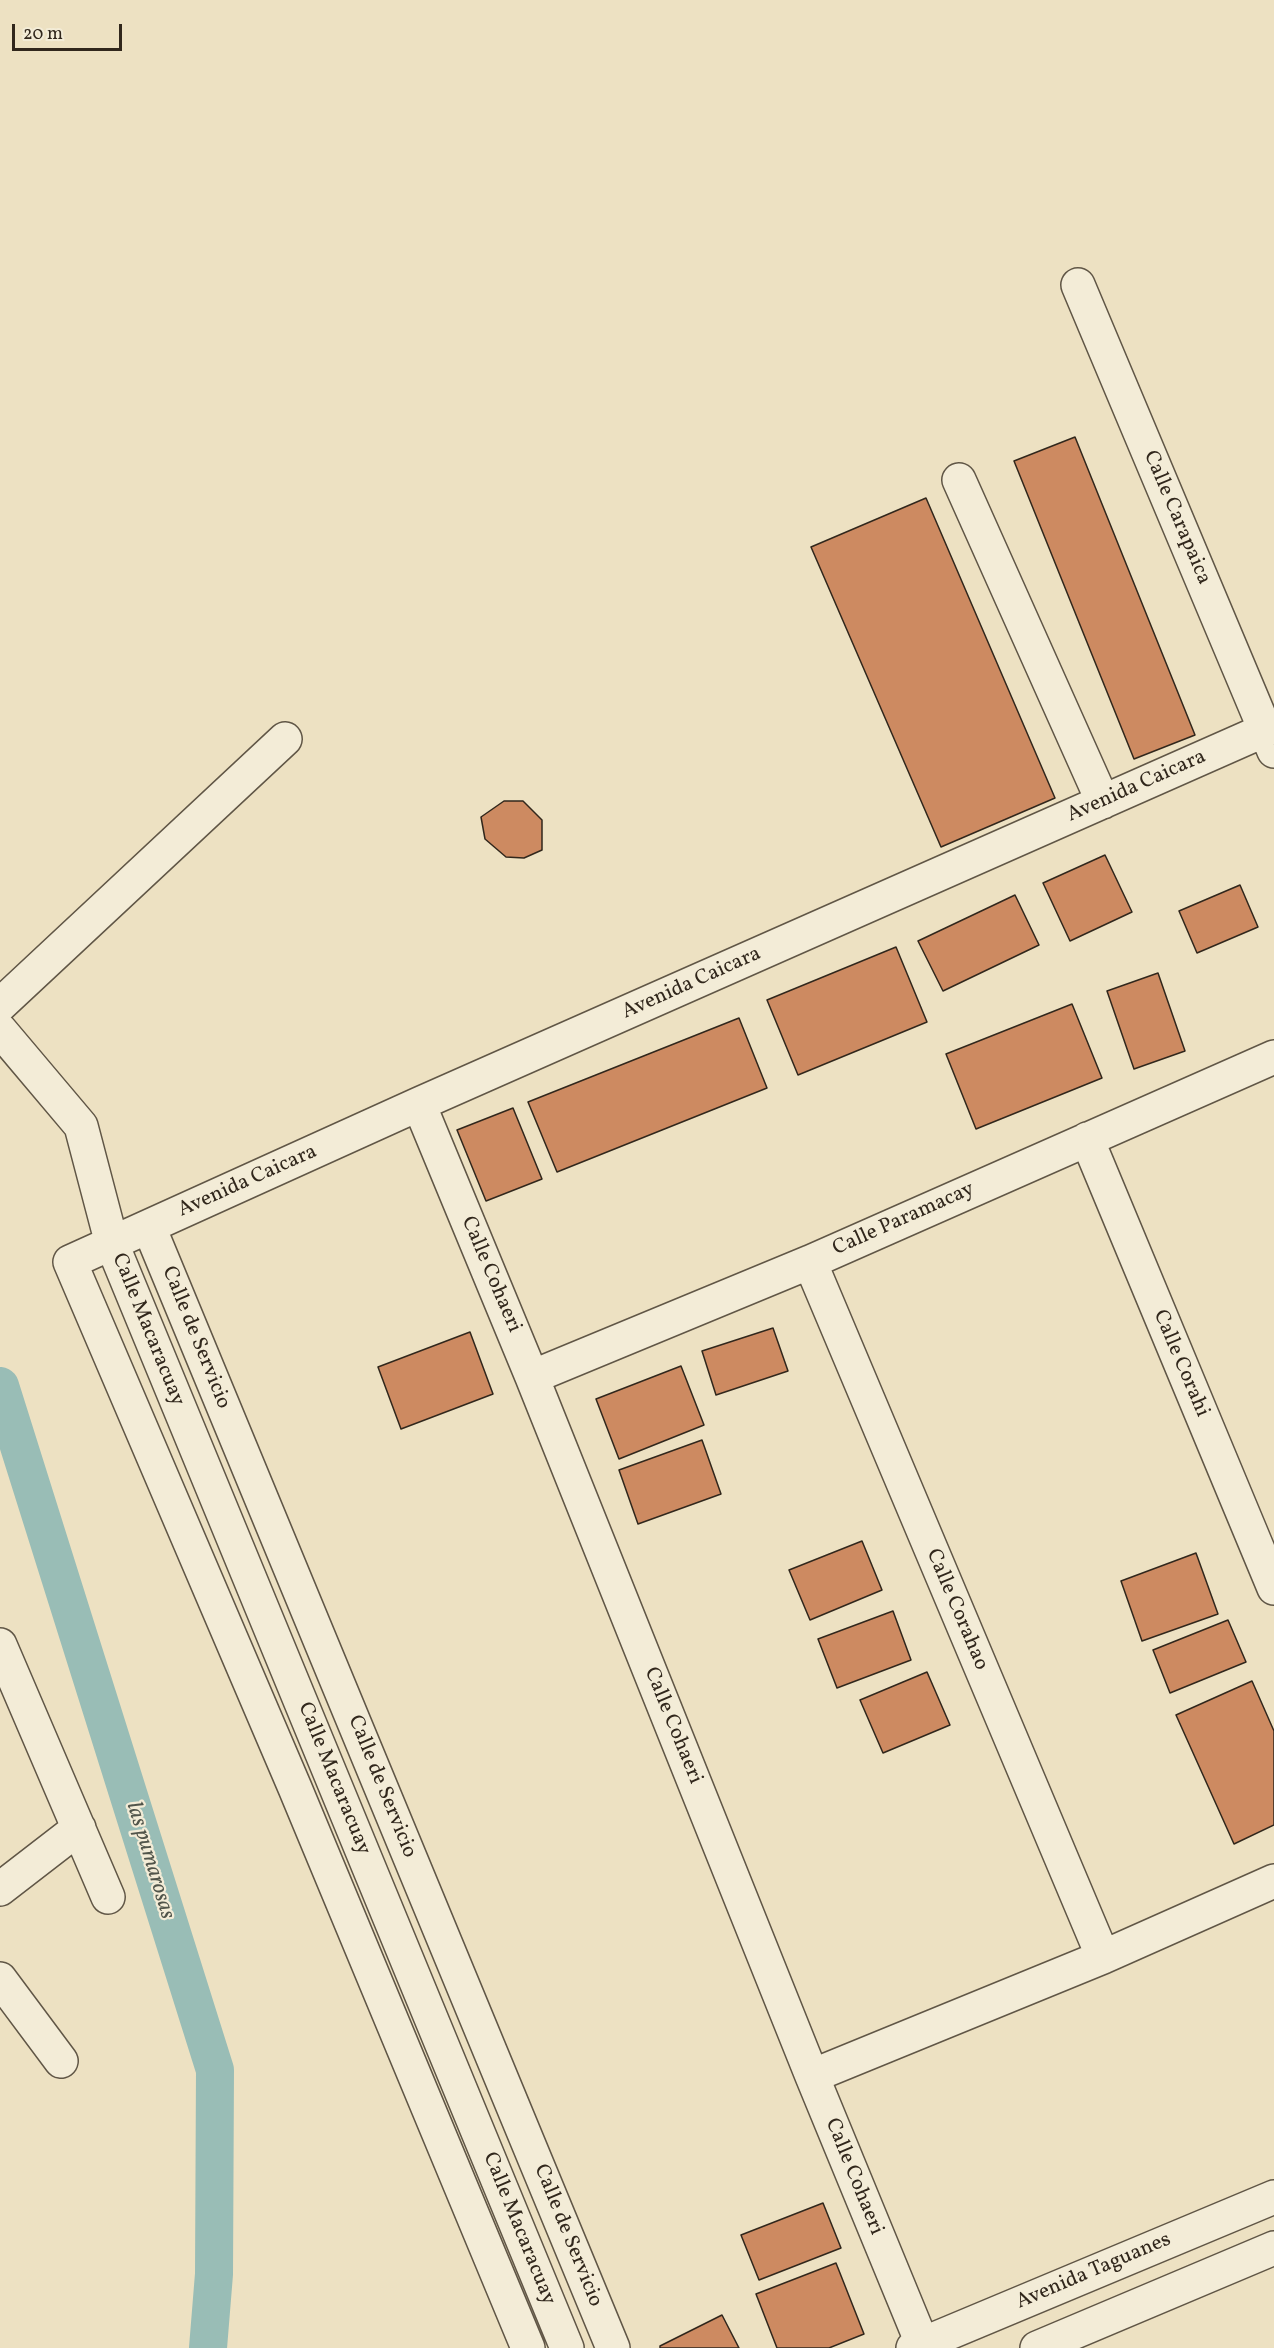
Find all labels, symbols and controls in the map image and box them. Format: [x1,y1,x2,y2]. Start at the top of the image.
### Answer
scale bar [15,12,124,50]
text: 20 m [23,22,63,47]
street label: Calle Carapaica [1136,447,1216,589]
street label: Avenida Caicara [1064,745,1210,829]
street label: Avenida Caicara [619,942,765,1026]
street label: Avenida Caicara [175,1140,321,1224]
street label: Calle Paramacay [829,1177,979,1263]
street label: Calle Cohaeri [454,1213,526,1337]
street label: Calle Macaracuay [105,1250,189,1410]
street label: Calle de Servicio [155,1263,235,1413]
street label: Calle Corahi [1146,1307,1214,1421]
street label: Calle Corahao [919,1546,993,1674]
street label: Calle Cohaeri [637,1664,707,1788]
street label: Calle Macaracuay [291,1699,375,1859]
street label: Calle de Servicio [341,1712,421,1862]
water label: las pumarosas [119,1799,179,1923]
street label: Calle Cohaeri [818,2115,888,2239]
street label: Calle Macaracuay [476,2149,560,2309]
street label: Calle de Servicio [527,2161,607,2311]
street label: Avenida Taguanes [1013,2228,1175,2316]

